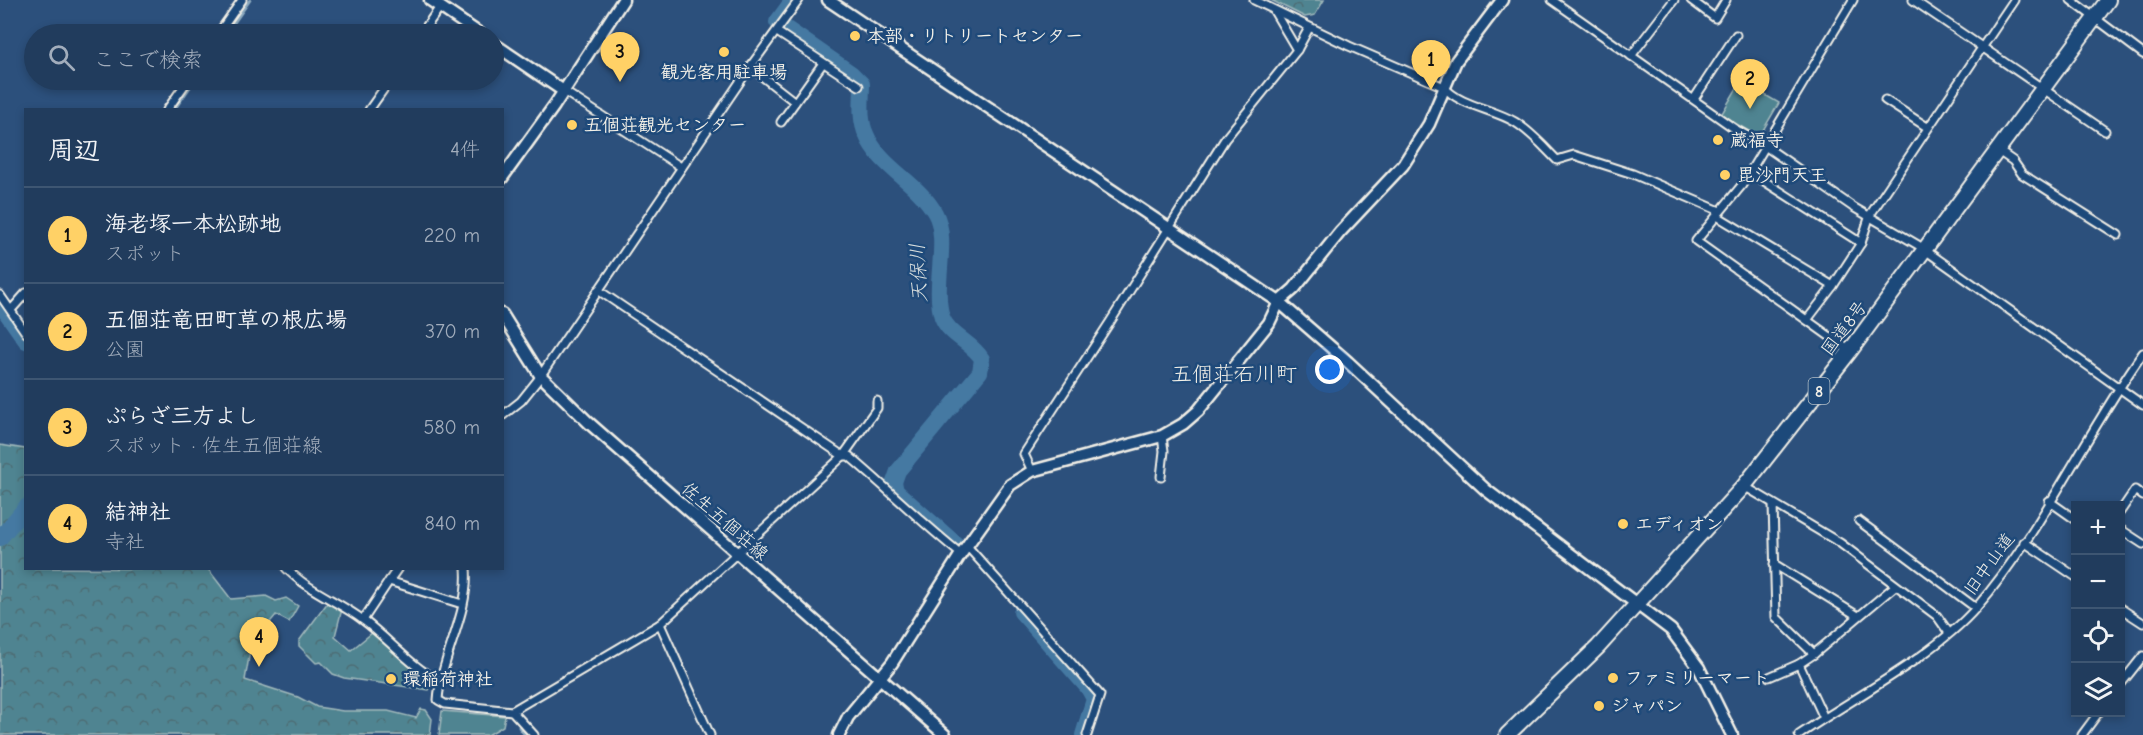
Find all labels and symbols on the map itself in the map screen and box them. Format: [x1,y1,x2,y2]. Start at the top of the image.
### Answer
place label: 本部・リトリートセンター [867,26,1083,47]
marker: 本部・リトリートセンター [848,29,862,43]
pin: 3 [600,32,640,82]
pin: 1 [1412,40,1450,90]
marker: 観光客用駐車場 [717,45,731,59]
pin: 2 [1730,60,1770,109]
place label: 観光客用駐車場 [661,62,787,83]
place label: 五個荘観光センター [584,115,746,136]
marker: 五個荘観光センター [565,118,579,132]
place label: 蔵福寺 [1730,130,1784,151]
marker: 蔵福寺 [1711,133,1725,147]
place label: 毘沙門天王 [1737,165,1827,186]
marker: 毘沙門天王 [1718,168,1732,182]
water label: 天保川 [905,242,932,304]
street label: 国道8号 [1817,297,1872,360]
your location [1315,355,1344,384]
district label: 五個荘石川町 [1171,362,1297,386]
road number: 8 [1808,378,1830,404]
street label: 佐生五個荘線 [677,478,772,565]
place label: エディオン [1635,514,1724,535]
marker: エディオン [1616,517,1630,531]
street label: 旧中山道 [1960,529,2019,600]
pin: 4 [240,618,278,667]
place label: ファミリーマート [1625,668,1770,689]
place label: 環稲荷神社 [403,669,493,690]
marker: ファミリーマート [1606,671,1620,685]
marker: 環稲荷神社 [384,672,398,686]
place label: ジャパン [1611,696,1683,717]
marker: ジャパン [1592,699,1606,713]

